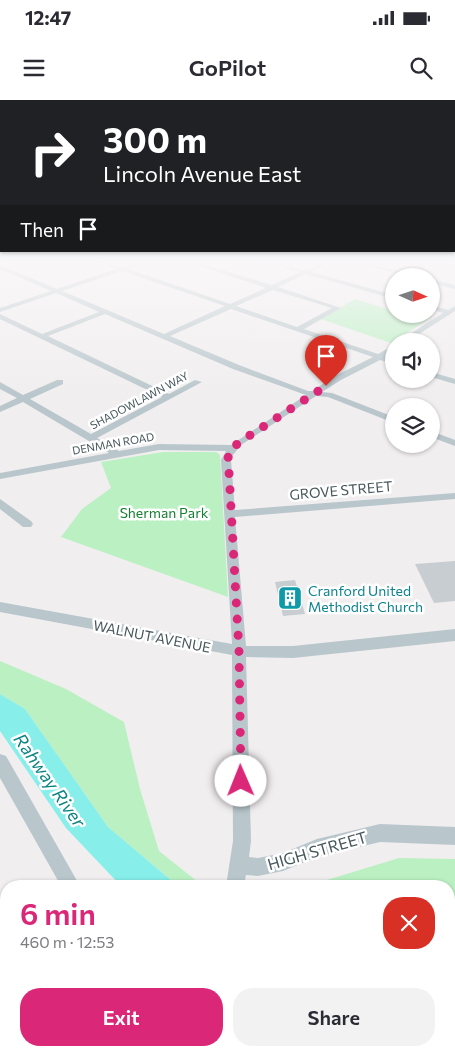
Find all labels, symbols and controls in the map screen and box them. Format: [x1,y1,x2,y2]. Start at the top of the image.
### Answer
text: 12:47 [25,6,71,29]
icon: menu [20,54,48,82]
text: GoPilot [189,54,266,81]
icon: search [407,54,435,82]
text: 300 m [103,117,207,160]
icon: right [20,120,85,185]
text: Lincoln Avenue East [103,160,301,187]
icon: arrive [74,215,102,243]
text: Then [20,218,64,241]
north arrow [385,268,440,322]
map controls [385,268,440,453]
button: sound [385,333,440,388]
pin [305,335,347,386]
icon: arrive [312,342,340,370]
street label: SHADOWLAWN WAY [88,369,190,431]
button: layers [385,398,440,453]
street label: DENMAN ROAD [71,429,155,457]
street label: GROVE STREET [289,477,393,503]
park label: Sherman Park [120,504,209,521]
place label: Cranford United Methodist Church [308,582,423,615]
building icon: Cranford United Methodist Church [277,585,303,611]
street label: WALNUT AVENUE [92,616,212,656]
water label: Rahway River [9,729,91,832]
position arrow [214,754,266,806]
street label: HIGH STREET [265,827,369,873]
text: 6 min [20,894,96,931]
button: close [383,897,435,949]
text: 460 m · 12:53 [20,932,115,951]
button: Exit [20,988,223,1046]
button: Share [233,988,435,1046]

